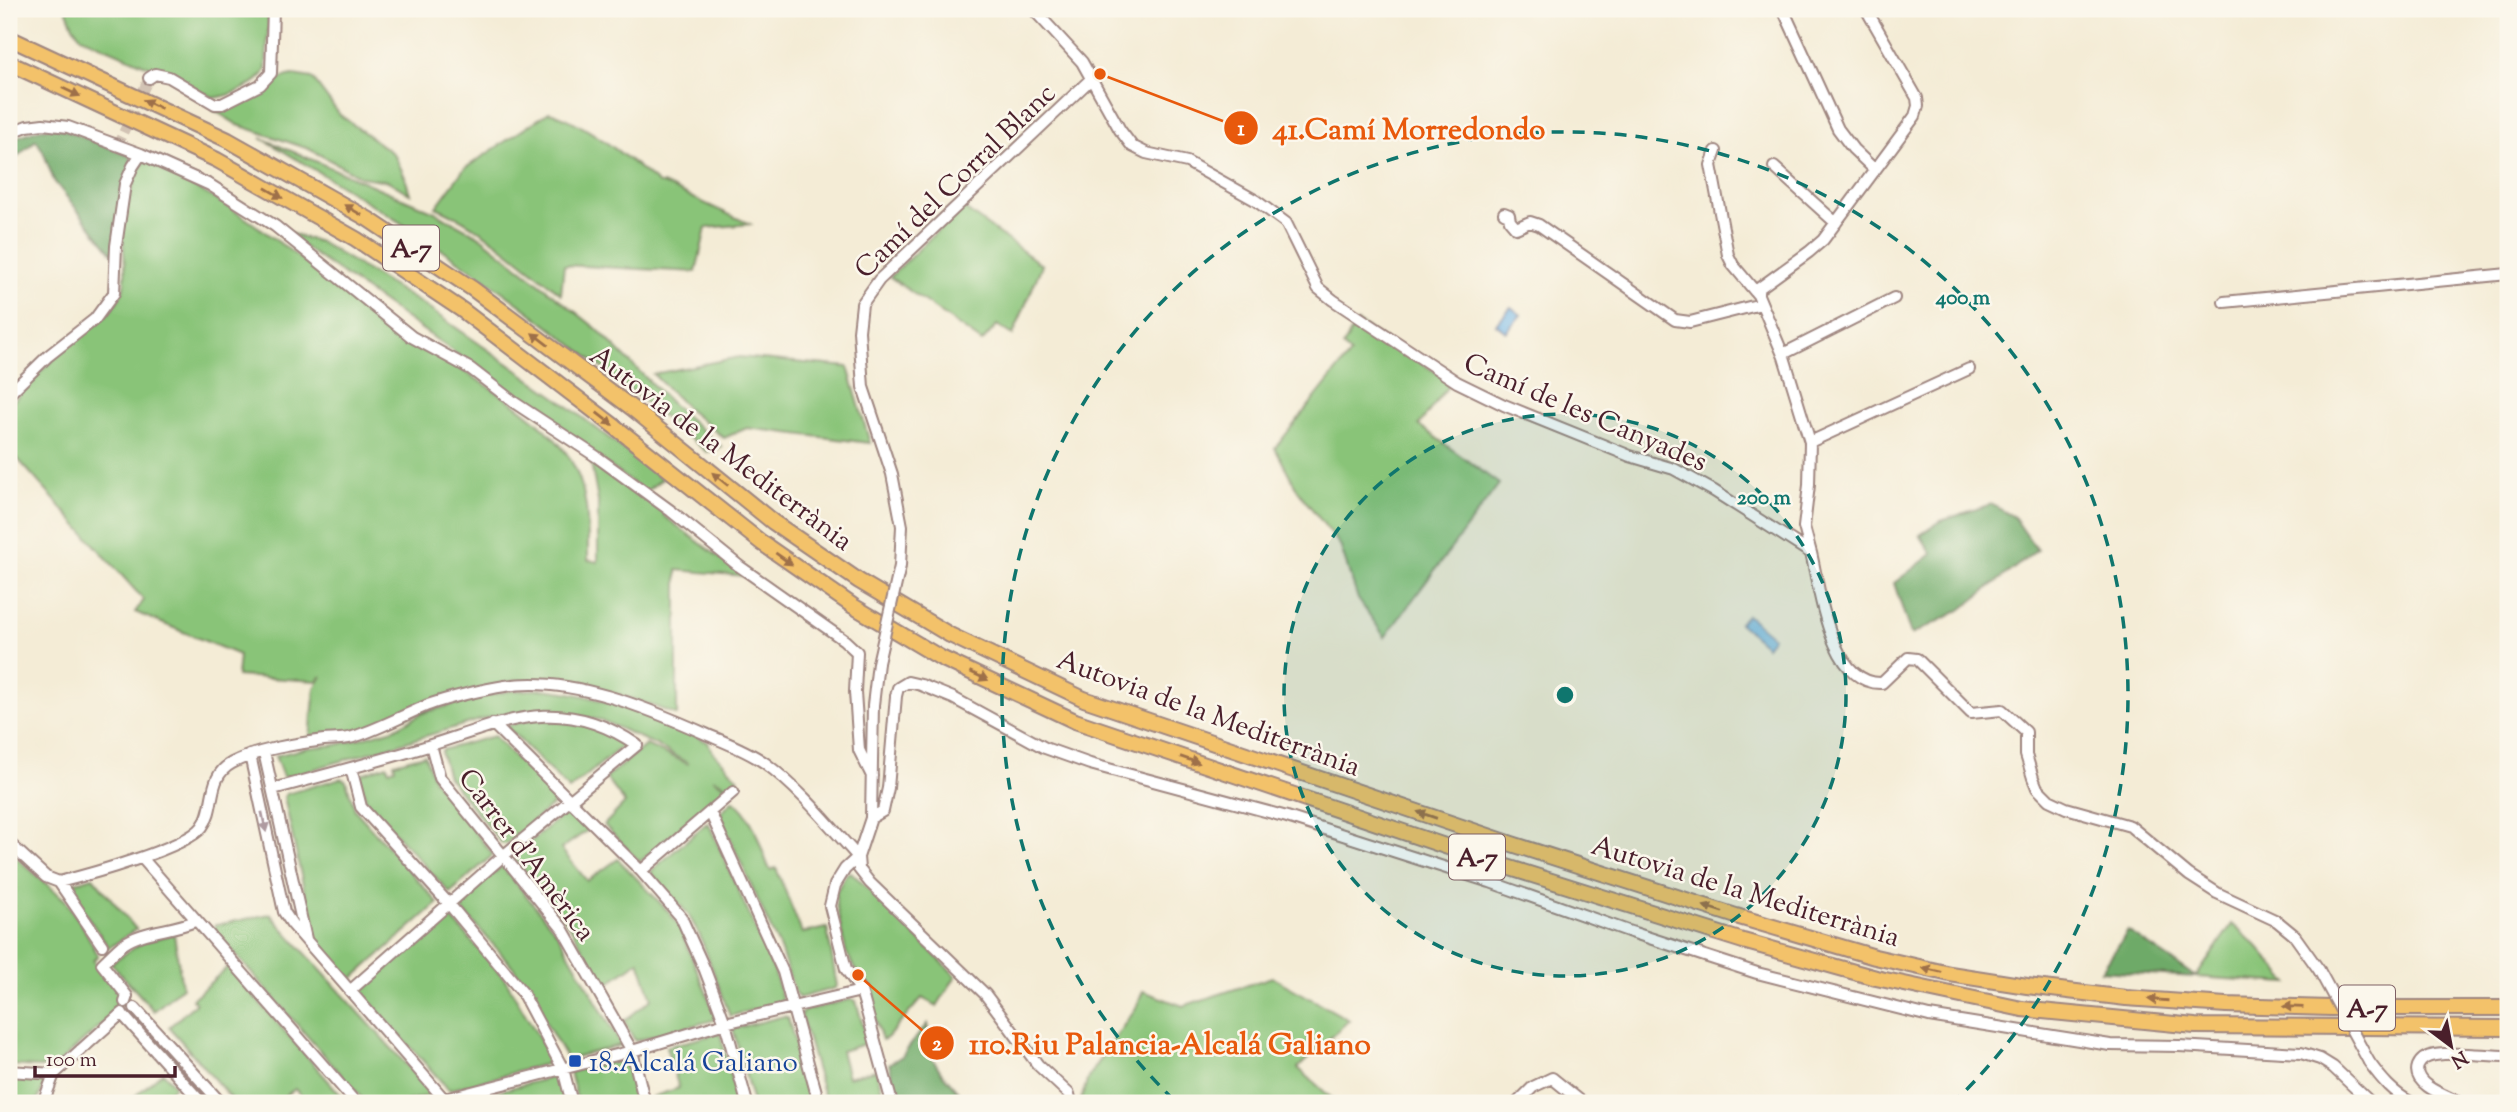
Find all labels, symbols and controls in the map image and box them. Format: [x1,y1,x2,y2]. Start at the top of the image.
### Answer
street label: Camí del Corral Blanc [846,75,1066,289]
one-way arrow [60,87,81,98]
one-way arrow [142,98,162,110]
callout: 41.Camí Morredondo [1224,103,1560,154]
text: 41.Camí Morredondo [1272,110,1545,153]
text: 1 [1237,115,1245,145]
one-way arrow [265,187,284,199]
one-way arrow [343,204,362,216]
road number: A-7 [383,226,439,270]
text: 400 m [1935,284,1991,314]
one-way arrow [531,333,549,347]
street label: Autovia de la Mediterrània [580,337,860,562]
street label: Camí de les Canyades [1457,344,1713,483]
one-way arrow [596,411,614,425]
one-way arrow [711,472,728,487]
text: 200 m [1737,484,1792,514]
one-way arrow [775,552,793,566]
street label: Autovia de la Mediterrània [1050,641,1366,788]
one-way arrow [969,670,989,682]
centre of rings [1553,683,1577,707]
one-way arrow [1179,755,1200,766]
street label: Carrer d'Amèrica [447,761,604,951]
one-way arrow [1417,809,1438,820]
one-way arrow [259,811,270,833]
street label: Autovia de la Mediterrània [1586,827,1904,959]
road number: A-7 [1449,834,1505,880]
one-way arrow [1703,903,1724,914]
one-way arrow [1921,964,1943,975]
road number: A-7 [2339,986,2395,1030]
one-way arrow [2146,995,2168,1006]
one-way arrow [2282,1001,2304,1013]
north arrow [2416,1010,2486,1080]
callout: 110.Riu Palancia-Alcalá Galiano [920,1018,1385,1069]
text: 110.Riu Palancia-Alcalá Galiano [969,1025,1371,1068]
text: 2 [932,1030,942,1060]
scale bar [35,1035,175,1079]
text: N [2445,1043,2472,1074]
place label: 18.Alcalá Galiano [589,1044,798,1084]
text: 100 m [46,1046,97,1076]
marker: 18.Alcalá Galiano [567,1053,583,1069]

